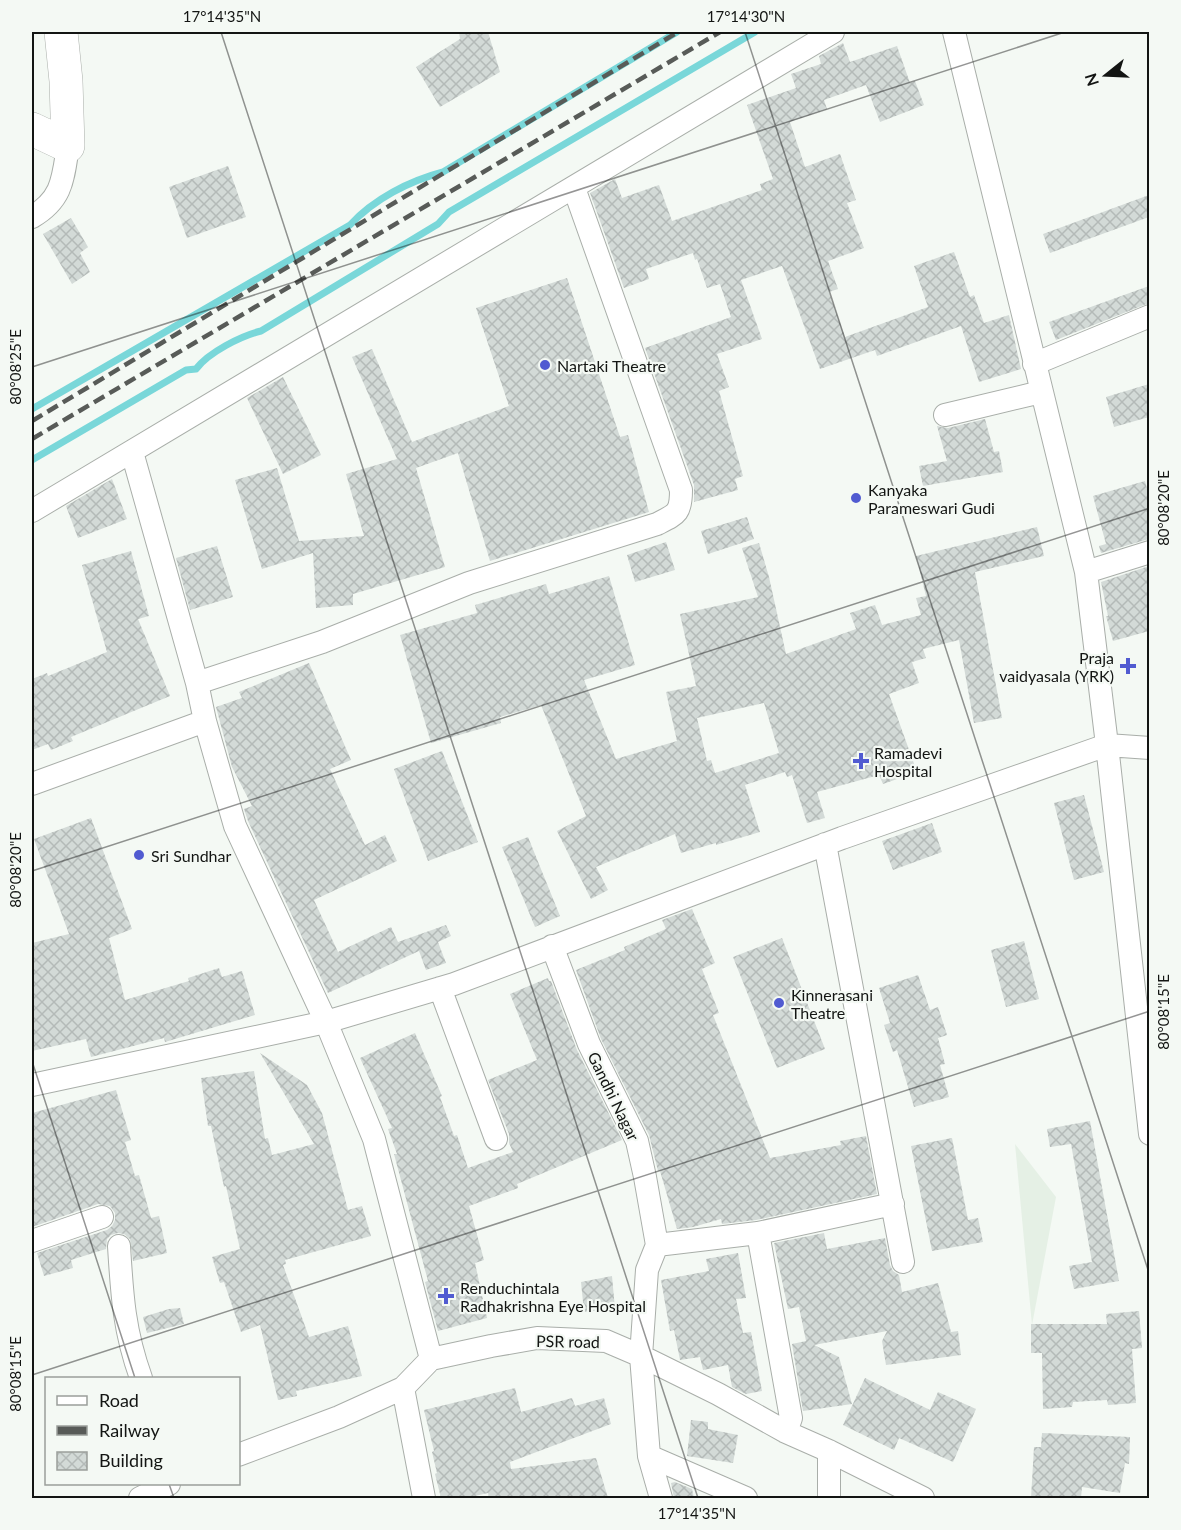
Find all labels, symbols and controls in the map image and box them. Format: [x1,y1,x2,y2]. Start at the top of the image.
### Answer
text: 17°14'35"N [183,7,261,25]
text: 17°14'30"N [707,7,785,25]
north arrow [1076,45,1136,105]
text: N [1080,71,1102,89]
text: 80°08'25"E [6,329,24,405]
place label: Nartaki Theatre [557,356,666,375]
marker: Nartaki Theatre [538,358,552,372]
text: 80°08'20"E [1154,470,1172,546]
place label: Kanyaka Parameswari Gudi [868,480,995,517]
marker: Kanyaka Parameswari Gudi [849,491,863,505]
place label: Praja vaidyasala (YRK) [999,648,1114,685]
marker: Praja vaidyasala (YRK) [1119,657,1137,675]
place label: Ramadevi Hospital [874,743,942,780]
marker: Ramadevi Hospital [852,752,870,770]
text: 80°08'20"E [6,832,24,908]
place label: Sri Sundhar [151,846,231,865]
marker: Sri Sundhar [132,848,146,862]
text: 80°08'15"E [1154,974,1172,1050]
place label: Kinnerasani Theatre [791,985,873,1022]
marker: Kinnerasani Theatre [772,996,786,1010]
street label: Gandhi Nagar [584,1049,644,1144]
place label: Renduchintala Radhakrishna Eye Hospital [460,1278,646,1315]
marker: Renduchintala Radhakrishna Eye Hospital [437,1287,455,1305]
street label: PSR road [536,1331,600,1351]
text: 80°08'15"E [6,1336,24,1412]
legend [45,1377,240,1485]
text: Road [99,1389,139,1411]
text: Railway [99,1419,160,1441]
text: Building [99,1449,163,1471]
text: 17°14'35"N [658,1504,736,1522]

